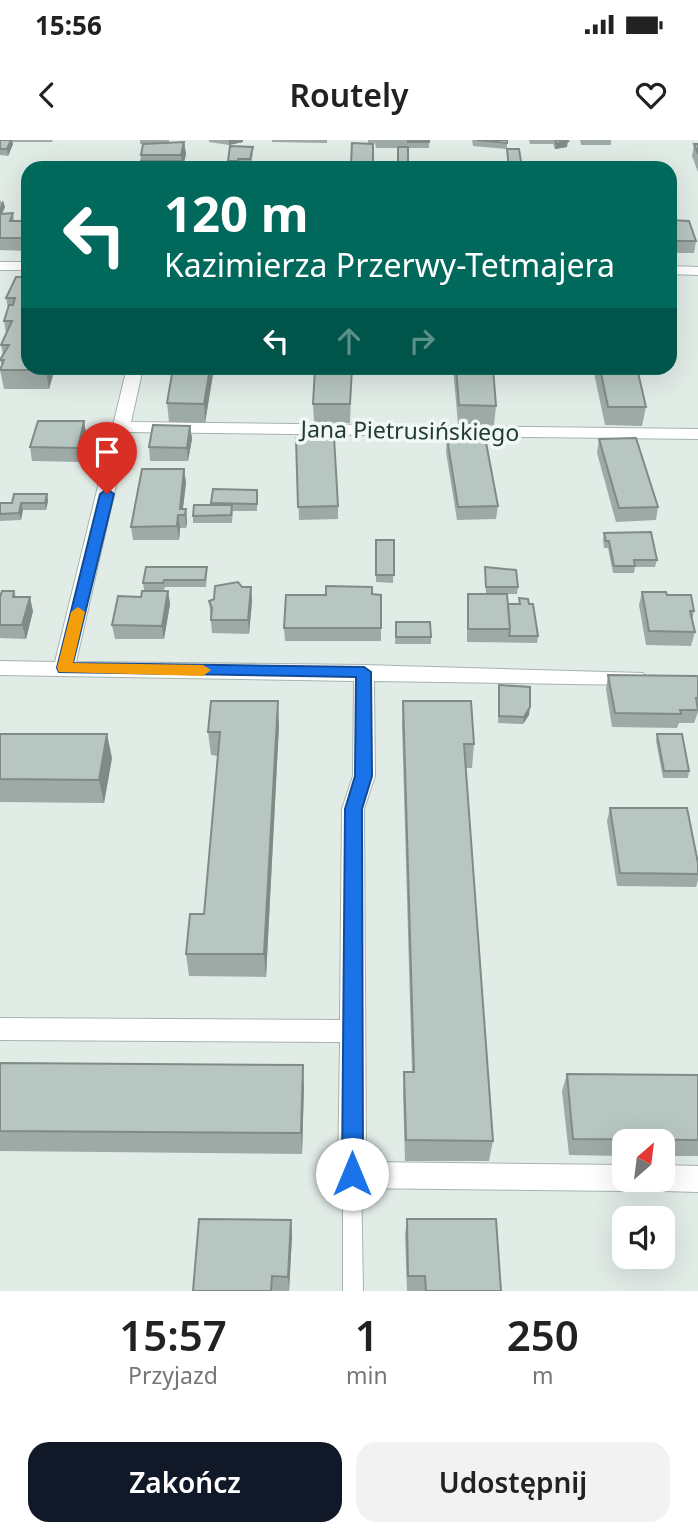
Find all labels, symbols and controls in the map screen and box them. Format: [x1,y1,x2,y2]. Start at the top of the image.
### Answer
text: 15:56 [35,7,102,43]
text: Routely [289,73,409,116]
icon: back [28,76,66,114]
icon: heart [632,76,670,114]
text: 120 m [164,180,309,246]
icon: left [49,189,140,280]
text: Kazimierza Przerwy-Tetmajera [164,243,615,286]
icon: left [257,322,295,360]
icon: ahead [330,322,368,360]
icon: right [403,322,441,360]
street label: Jana Pietrusińskiego [298,412,520,448]
pin [77,422,137,494]
icon: arrive [88,433,126,471]
north arrow [612,1129,676,1192]
map controls [612,1129,675,1269]
position arrow [315,1137,389,1211]
button: sound [612,1206,675,1269]
text: 15:57 [119,1306,227,1363]
text: 1 [355,1306,379,1363]
text: 250 [507,1306,579,1363]
text: Przyjazd [128,1359,218,1391]
text: min [346,1359,388,1391]
text: m [532,1359,554,1391]
button: Zakończ [28,1442,342,1522]
button: Udostępnij [356,1442,670,1522]

